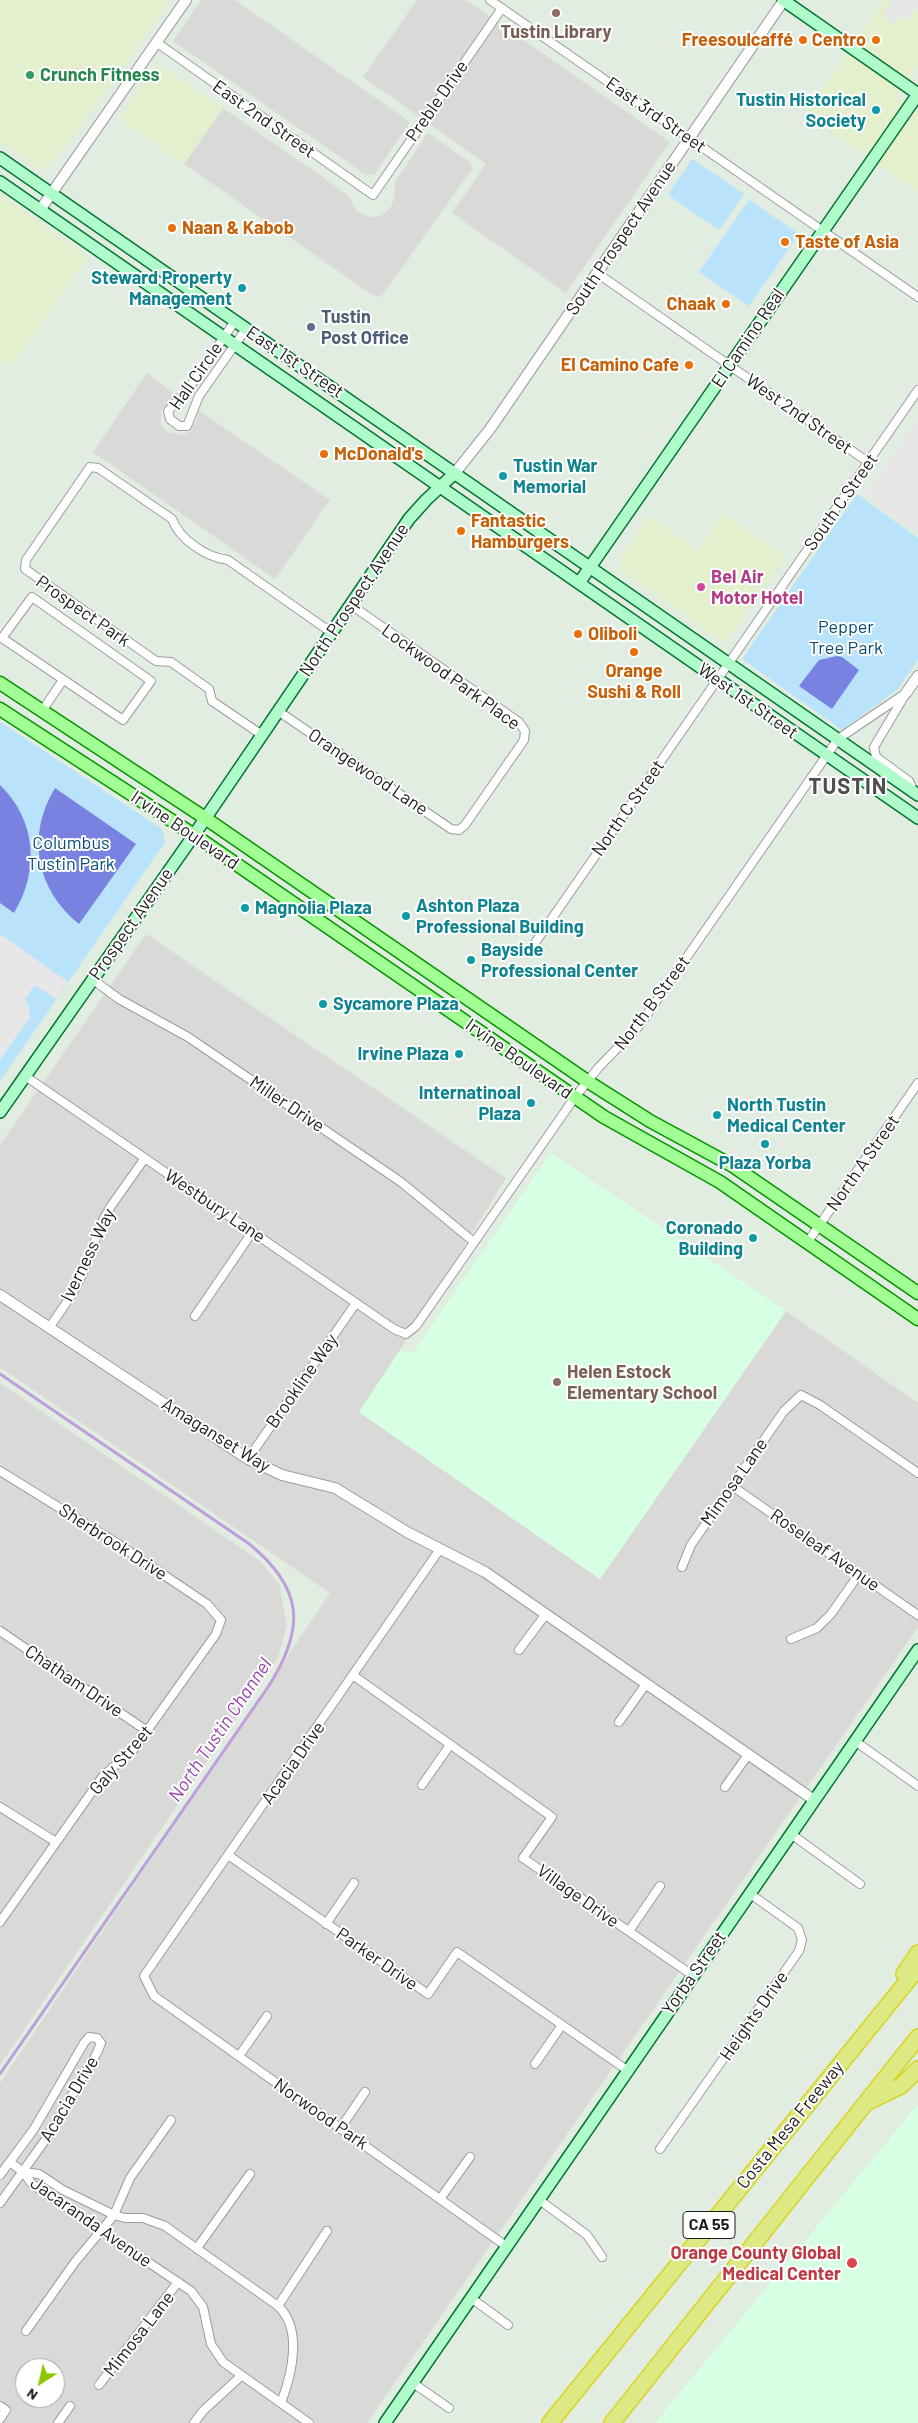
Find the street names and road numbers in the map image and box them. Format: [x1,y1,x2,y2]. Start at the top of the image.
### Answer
street label: Preble Drive [401,56,473,146]
street label: East 3rd Street [602,73,710,157]
street label: East 2nd Street [208,76,320,162]
street label: South Prospect Avenue [561,157,681,319]
street label: El Camino Real [707,284,789,392]
street label: East 1st Street [242,321,348,403]
street label: Hall Circle [165,338,227,414]
street label: West 2nd Street [742,369,856,459]
street label: South C Street [800,449,882,555]
street label: North Prospect Avenue [295,519,413,681]
street label: Prospect Park [32,571,134,651]
street label: Lockwood Park Place [378,619,524,735]
street label: West 1st Street [694,658,802,744]
street label: Orangewood Lane [304,724,432,820]
street label: North C Street [587,756,669,860]
street label: Irvine Boulevard [127,786,243,874]
street label: Prospect Avenue [84,864,178,984]
street label: North B Street [609,952,695,1054]
street label: Irvine Boulevard [461,1014,577,1104]
street label: Miller Drive [245,1071,329,1137]
street label: North A Street [822,1111,904,1215]
street label: Westbury Lane [161,1164,269,1248]
street label: Iverness Way [56,1205,120,1305]
street label: Brookline Way [262,1330,342,1432]
street label: Amaganset Way [158,1393,274,1477]
street label: Mimosa Lane [696,1434,772,1530]
street label: Sherbrook Drive [55,1499,171,1585]
street label: Roseleaf Avenue [766,1504,884,1596]
street label: Chatham Drive [21,1640,127,1722]
street label: Acacia Drive [257,1717,329,1809]
street label: Galy Street [85,1721,157,1799]
street label: Village Drive [533,1860,623,1932]
street label: Parker Drive [332,1923,422,1995]
street label: Yorba Street [657,1927,731,2019]
street label: Heights Drive [715,1967,793,2065]
street label: Acacia Drive [35,2052,103,2146]
street label: Costa Mesa Freeway [732,2057,848,2193]
street label: Norwood Park [270,2074,372,2154]
street label: Jacaranda Avenue [26,2172,156,2272]
road number: CA 55 [683,2212,735,2238]
street label: Mimosa Lane [99,2287,179,2381]

